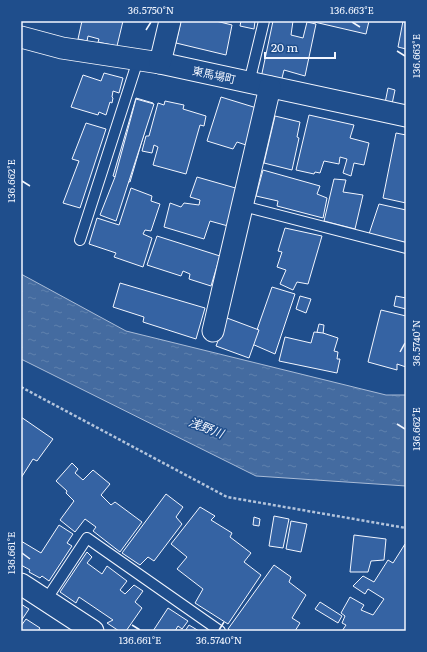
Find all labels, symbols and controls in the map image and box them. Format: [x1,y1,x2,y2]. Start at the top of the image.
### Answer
text: 36.5750°N [128,2,174,17]
text: 136.663°E [330,2,374,17]
scale bar [265,34,335,60]
text: 136.663°E [408,34,423,78]
text: 20 m [271,38,298,56]
street label: 東馬場町 [191,62,237,86]
text: 136.662°E [3,159,18,203]
text: 36.5740°N [408,320,423,366]
text: 136.662°E [408,407,423,451]
water label: 浅野川 [186,412,228,443]
text: 136.661°E [3,532,18,574]
text: 136.661°E [119,632,161,647]
text: 36.5740°N [196,632,242,647]

